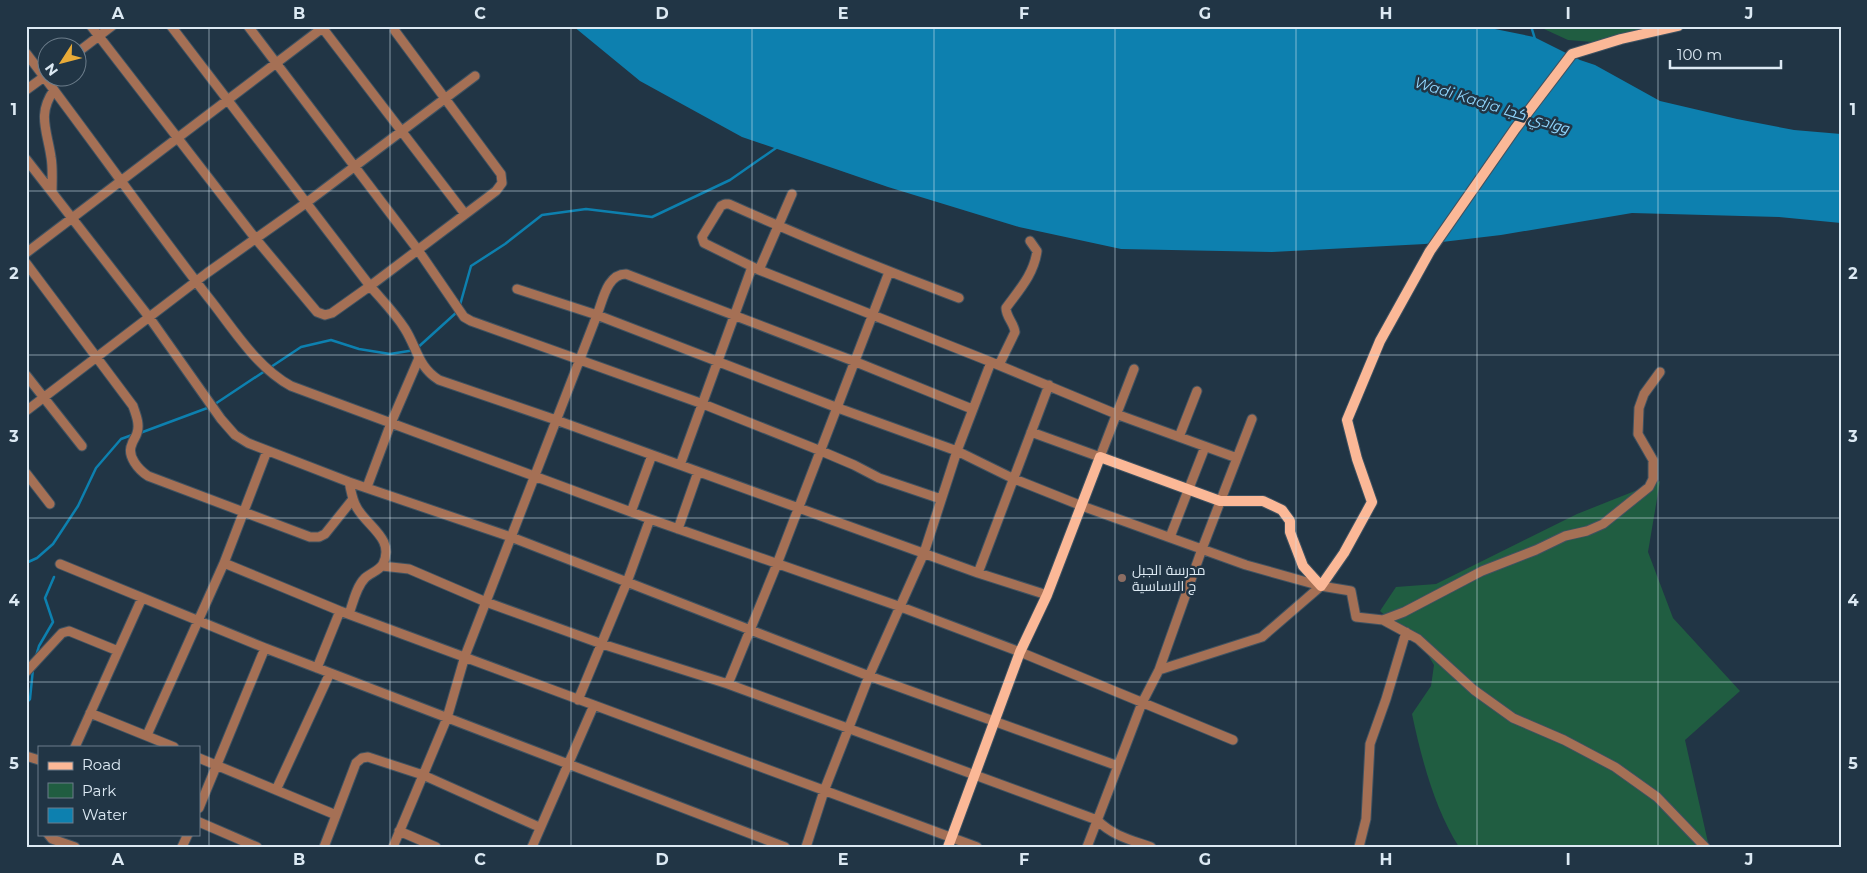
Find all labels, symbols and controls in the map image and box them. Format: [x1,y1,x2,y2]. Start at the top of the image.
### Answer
text: A [111,4,125,23]
text: B [293,4,305,23]
text: C [474,4,486,23]
text: D [655,4,669,23]
text: E [838,4,848,23]
text: F [1019,4,1029,23]
text: G [1199,4,1211,23]
text: H [1380,4,1392,23]
text: I [1565,4,1571,23]
text: J [1744,4,1753,23]
north arrow [38,38,88,88]
scale bar [1670,38,1781,70]
text: 100 m [1677,45,1722,64]
text: N [41,60,62,80]
water label: Wadi Kadja ووادي كجا [1412,72,1572,141]
text: 1 [11,100,17,119]
text: 1 [1850,100,1856,119]
text: 2 [9,264,19,283]
text: 2 [1848,264,1858,283]
text: 3 [8,427,19,446]
text: 3 [1847,427,1858,446]
place label: مدرسة الجبل ج الاساسية [1132,561,1205,595]
marker: مدرسة الجبل ج الاساسية [1116,572,1128,584]
text: 4 [8,591,20,610]
text: 4 [1847,591,1859,610]
legend [38,746,200,836]
text: 5 [9,754,19,773]
text: 5 [1848,754,1858,773]
text: Road [82,755,121,774]
text: Park [82,781,116,800]
text: Water [82,805,128,824]
text: A [111,850,125,869]
text: B [293,850,305,869]
text: C [474,850,486,869]
text: D [655,850,669,869]
text: E [838,850,848,869]
text: F [1019,850,1029,869]
text: G [1199,850,1211,869]
text: H [1380,850,1392,869]
text: I [1565,850,1571,869]
text: J [1744,850,1753,869]

